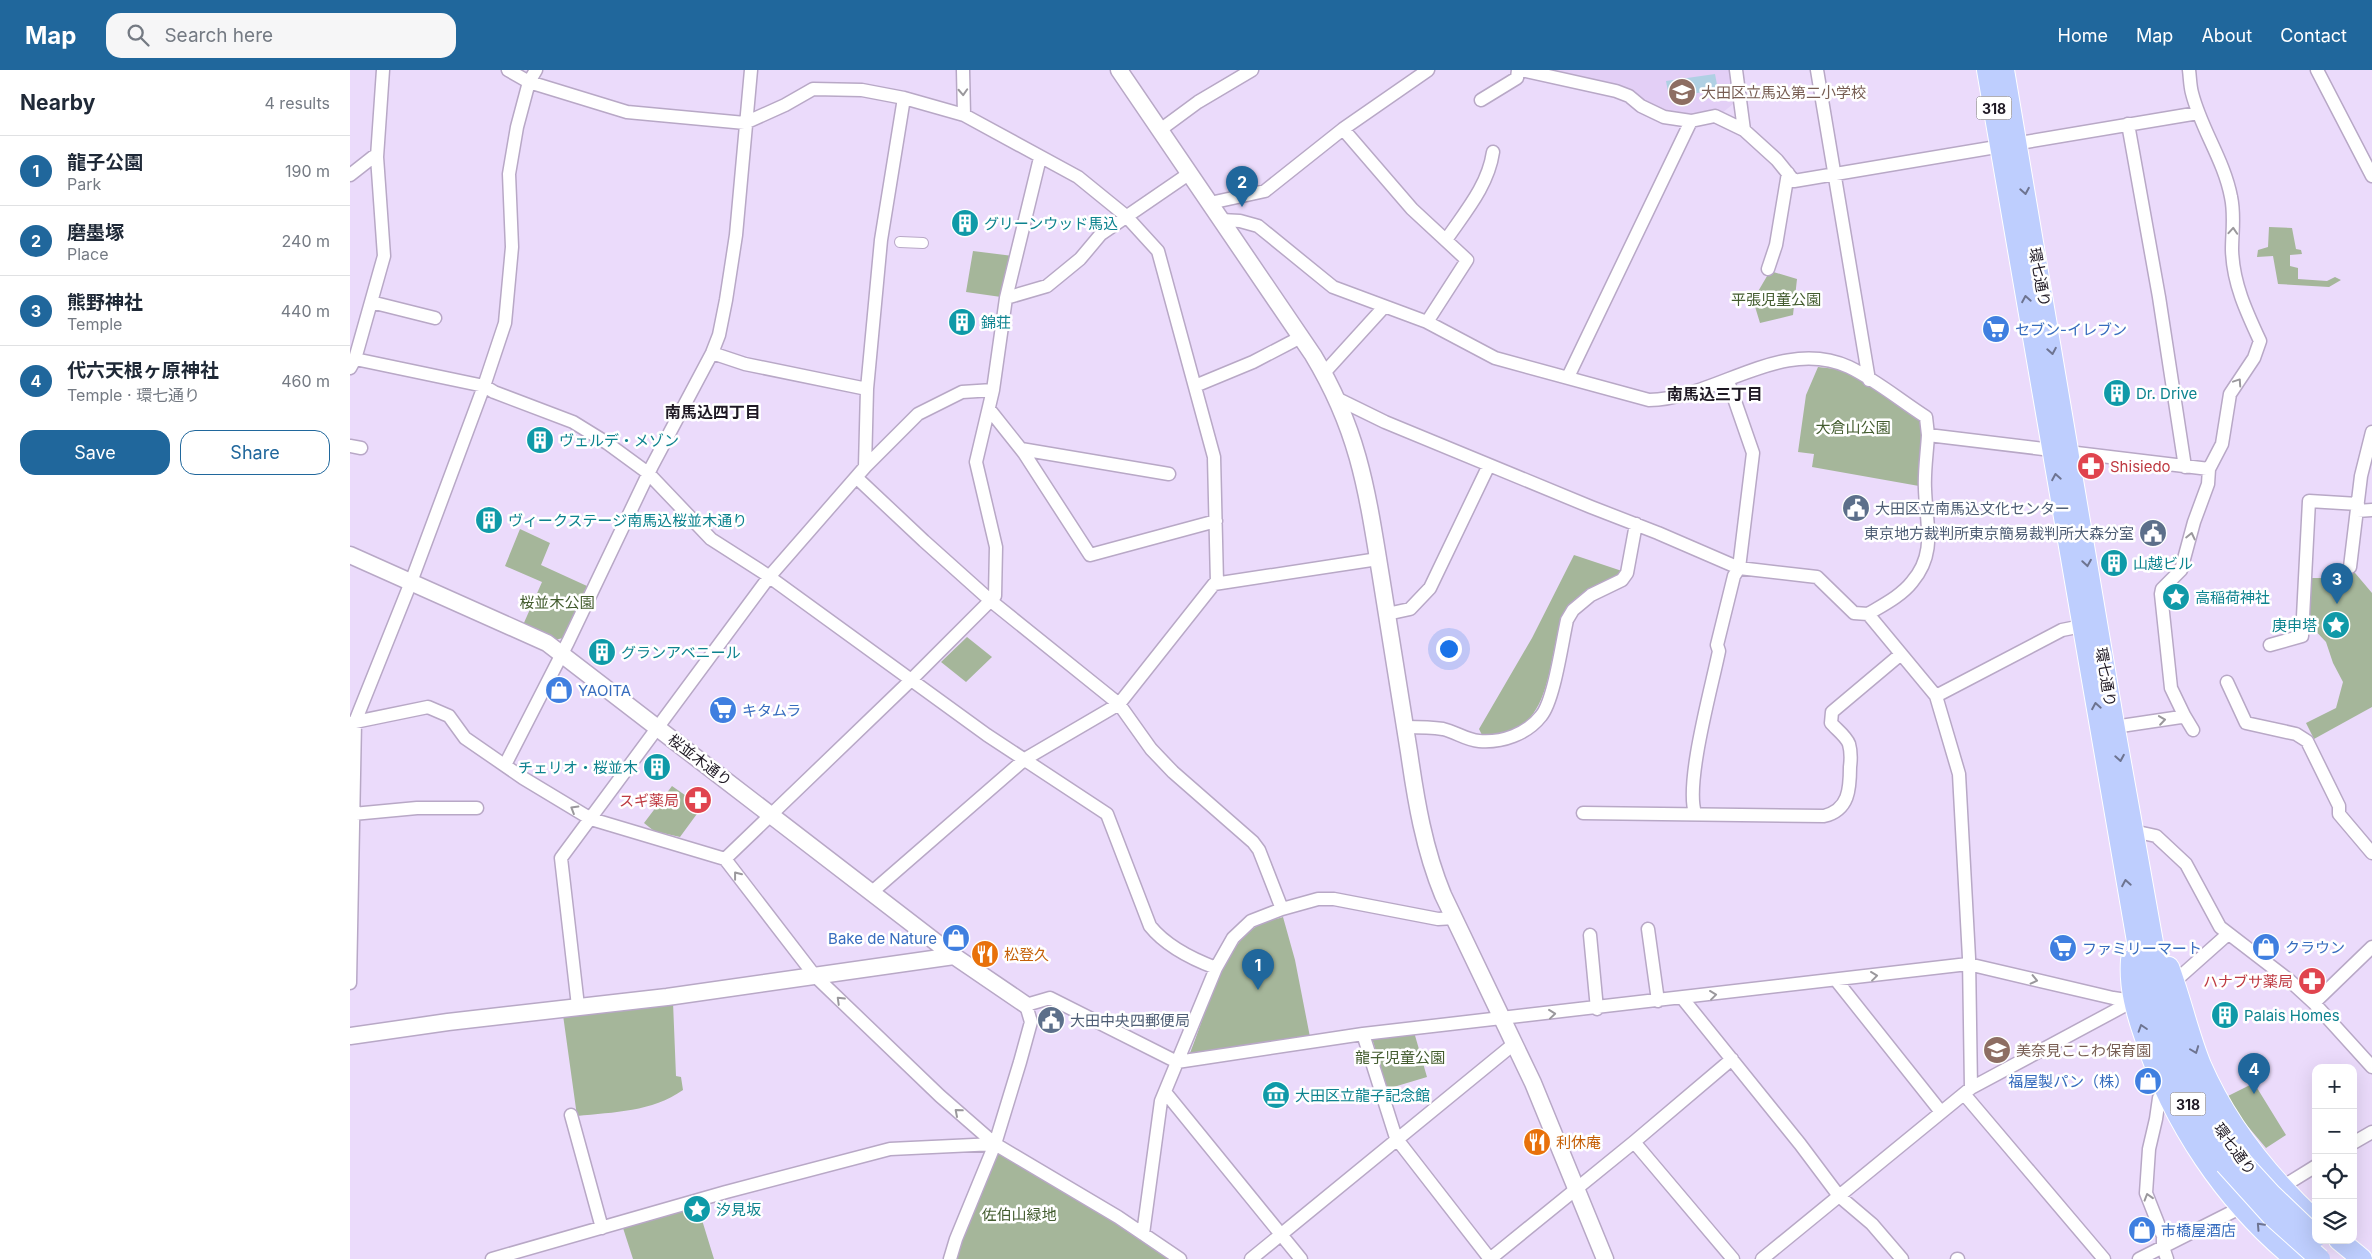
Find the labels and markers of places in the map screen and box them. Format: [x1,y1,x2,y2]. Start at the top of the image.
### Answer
school or university icon: 大田区立馬込第二小学校 [1667,77,1697,107]
place label: 大田区立馬込第二小学校 [1701,83,1866,102]
pin: 2 [1226,166,1258,207]
building icon: グリーンウッド馬込 [950,208,980,238]
place label: グリーンウッド馬込 [984,214,1118,233]
building icon: 錦荘 [947,307,977,337]
place label: 錦荘 [981,313,1011,332]
supermarket icon: セブン-イレブン [1981,314,2011,344]
place label: セブン-イレブン [2015,320,2127,339]
building icon: Dr. Drive [2102,378,2132,408]
place label: Dr. Drive [2136,384,2197,403]
building icon: ヴェルデ・メゾン [525,425,555,455]
place label: ヴェルデ・メゾン [559,431,679,450]
pharmacy icon: Shisiedo [2076,451,2106,481]
place label: Shisiedo [2110,457,2171,476]
public building icon: 大田区立南馬込文化センター [1841,493,1871,523]
place label: 大田区立南馬込文化センター [1875,499,2070,518]
building icon: ヴィークステージ南馬込桜並木通り [474,505,504,535]
place label: ヴィークステージ南馬込桜並木通り [508,511,747,530]
public building icon: 東京地方裁判所東京簡易裁判所大森分室 [2138,518,2168,548]
place label: 東京地方裁判所東京簡易裁判所大森分室 [1864,524,2134,543]
building icon: 山越ビル [2099,548,2129,578]
place label: 山越ビル [2133,554,2193,573]
pin: 3 [2321,563,2353,604]
place icon: 高稲荷神社 [2161,582,2191,612]
place label: 高稲荷神社 [2195,588,2270,607]
place icon: 庚申塔 [2321,610,2351,640]
place label: 庚申塔 [2272,616,2317,635]
building icon: グランアベニール [587,637,617,667]
place label: グランアベニール [621,643,741,662]
shop icon: YAOITA [544,675,574,705]
place label: YAOITA [578,681,631,700]
supermarket icon: キタムラ [708,695,738,725]
place label: キタムラ [742,701,801,720]
building icon: チェリオ・桜並木 [642,752,672,782]
place label: チェリオ・桜並木 [518,758,638,777]
pharmacy icon: スギ薬局 [683,785,713,815]
place label: スギ薬局 [619,791,679,810]
shop icon: Bake de Nature [941,923,971,953]
place label: Bake de Nature [828,929,937,948]
shop icon: クラウン [2251,932,2281,962]
supermarket icon: ファミリーマート [2048,933,2078,963]
place label: クラウン [2285,938,2345,957]
restaurant icon: 松登久 [970,939,1000,969]
place label: ファミリーマート [2082,939,2202,958]
place label: 松登久 [1004,945,1049,964]
pin: 1 [1242,949,1274,990]
pharmacy icon: ハナブサ薬局 [2297,966,2327,996]
place label: ハナブサ薬局 [2203,972,2293,991]
building icon: Palais Homes [2210,1000,2240,1030]
public building icon: 大田中央四郵便局 [1036,1005,1066,1035]
place label: Palais Homes [2244,1006,2340,1025]
place label: 大田中央四郵便局 [1070,1011,1190,1030]
school or university icon: 美奈見ここわ保育園 [1982,1035,2012,1065]
place label: 美奈見ここわ保育園 [2016,1041,2151,1060]
pin: 4 [2238,1053,2270,1094]
shop icon: 福屋製パン（株） [2133,1066,2163,1096]
place label: 福屋製パン（株） [2008,1072,2129,1091]
museum icon: 大田区立龍子記念館 [1261,1080,1291,1110]
place label: 大田区立龍子記念館 [1295,1086,1430,1105]
restaurant icon: 利休庵 [1522,1127,1552,1157]
place label: 利休庵 [1556,1133,1601,1152]
place icon: 汐見坂 [682,1194,712,1224]
place label: 汐見坂 [716,1200,761,1219]
shop icon: 市橋屋酒店 [2127,1215,2157,1245]
place label: 市橋屋酒店 [2161,1221,2236,1240]

